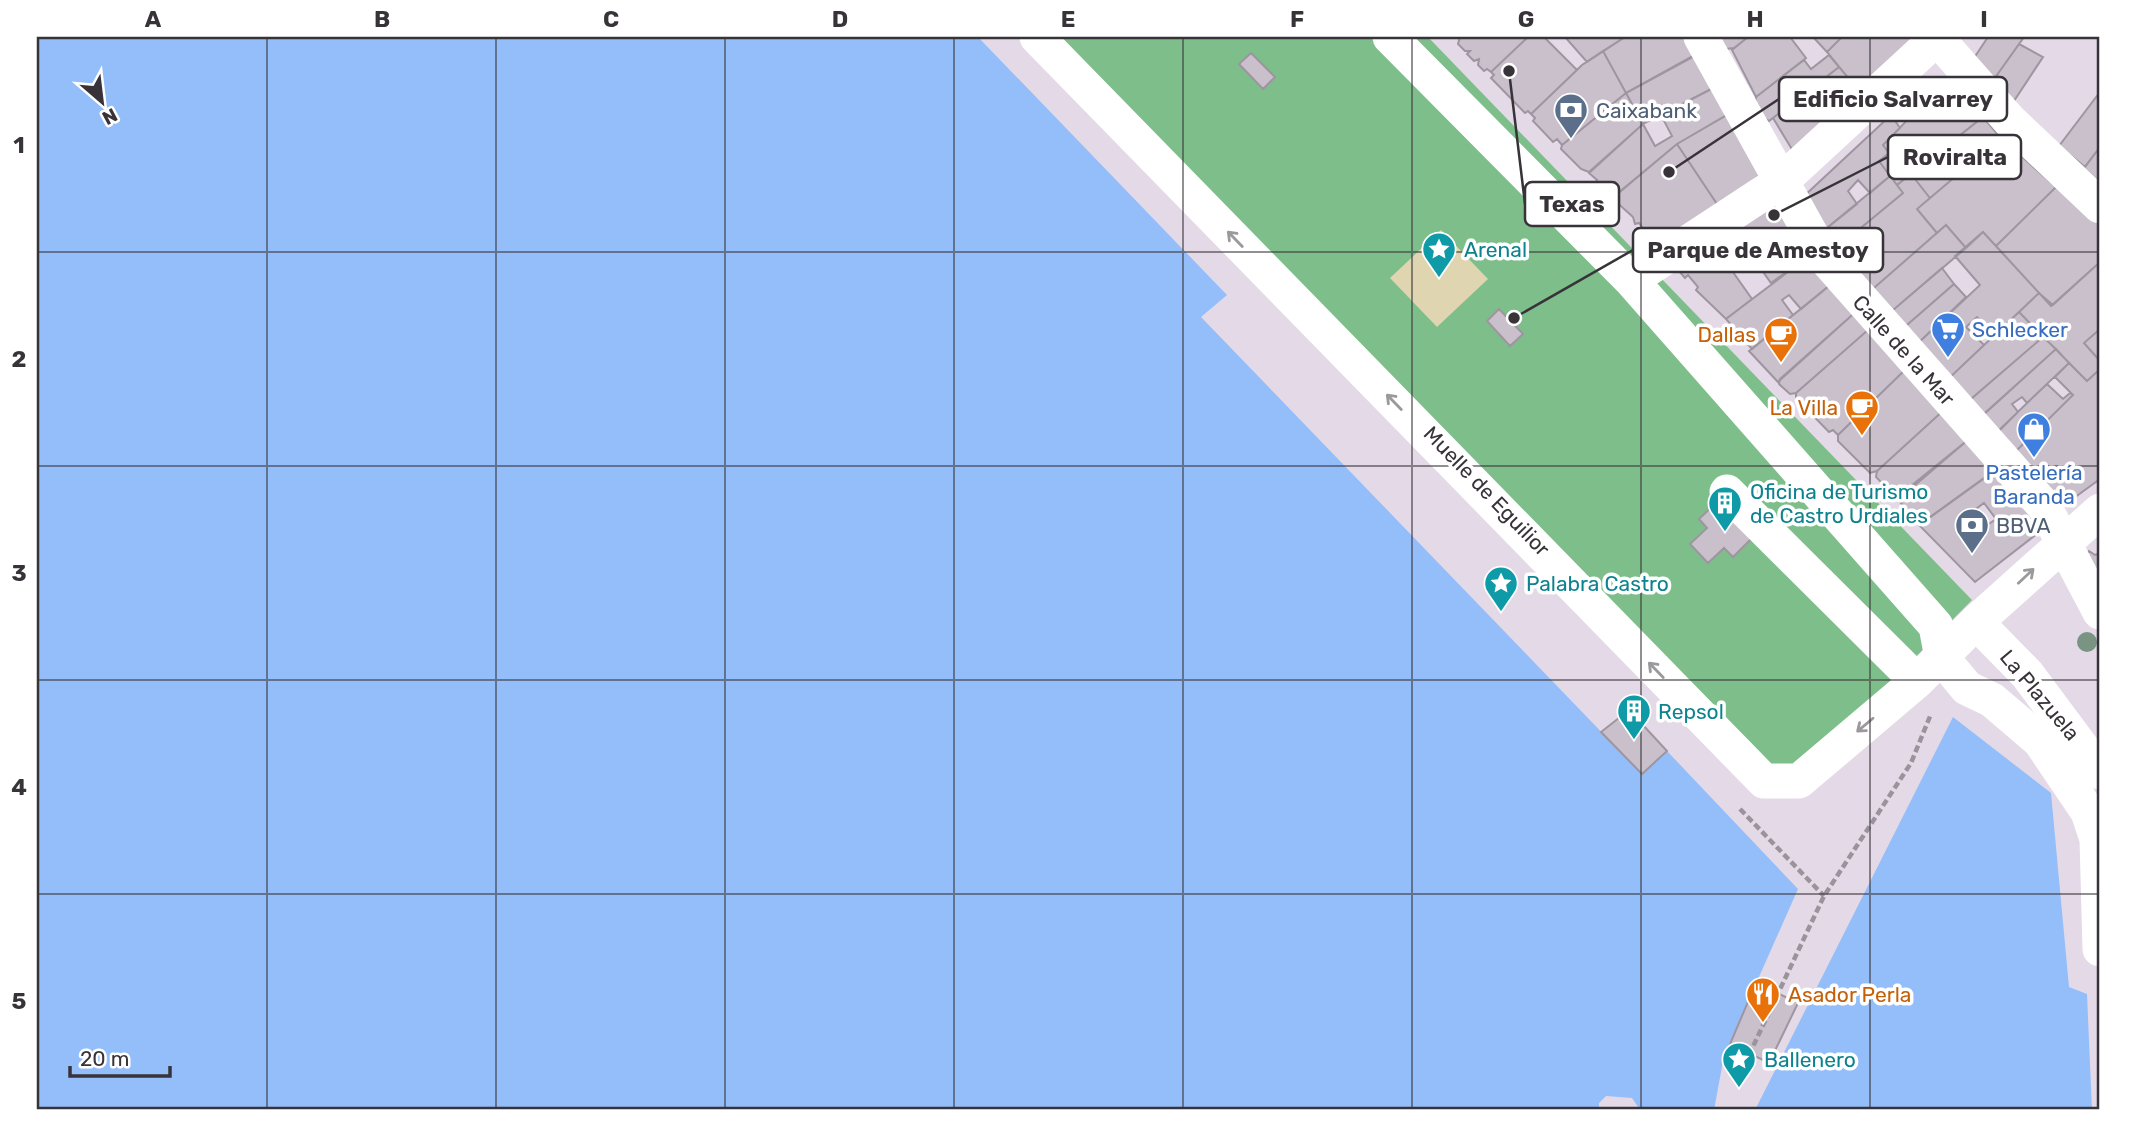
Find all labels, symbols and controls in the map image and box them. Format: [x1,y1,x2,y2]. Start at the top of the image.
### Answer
text: A [145,5,162,33]
text: B [374,5,390,33]
text: C [603,5,619,33]
text: D [832,5,848,33]
text: E [1061,5,1075,33]
text: F [1290,5,1304,33]
text: G [1518,5,1534,33]
text: H [1746,5,1764,33]
text: I [1980,5,1988,33]
north arrow [66,66,136,136]
callout: Edificio Salvarrey [1779,77,2007,121]
text: Edificio Salvarrey [1793,85,1993,113]
bank icon: Caixabank [1552,91,1590,140]
place label: Caixabank [1596,98,1697,123]
text: N [98,103,121,130]
text: 1 [13,131,25,159]
callout: Roviralta [1888,135,2021,179]
text: Roviralta [1903,143,2007,171]
callout: Texas [1525,182,1619,226]
text: Texas [1539,190,1605,218]
callout: Parque de Amestoy [1633,228,1883,272]
place icon: Arenal [1420,230,1458,279]
one-way arrow [1226,231,1243,248]
text: Parque de Amestoy [1647,236,1869,264]
place label: Arenal [1464,237,1527,262]
street label: Calle de la Mar [1848,290,1960,410]
supermarket icon: Schlecker [1929,310,1967,359]
cafe icon: Dallas [1762,315,1800,364]
place label: Schlecker [1972,317,2068,342]
place label: Dallas [1697,322,1756,347]
text: 2 [12,345,26,373]
cafe icon: La Villa [1843,388,1881,437]
one-way arrow [1385,394,1402,411]
place label: La Villa [1769,395,1838,420]
shop icon: Pastelería Baranda [2015,410,2053,459]
street label: Muelle de Eguilior [1419,421,1555,561]
place label: Pastelería Baranda [1985,460,2083,509]
place label: Oficina de Turismo de Castro Urdiales [1750,479,1928,528]
building icon: Oficina de Turismo de Castro Urdiales [1706,484,1744,533]
bank icon: BBVA [1953,506,1991,555]
place label: BBVA [1996,513,2051,538]
text: 3 [11,559,27,587]
place icon: Palabra Castro [1482,564,1520,613]
one-way arrow [2017,568,2035,584]
place label: Palabra Castro [1526,571,1669,596]
street label: La Plazuela [1995,645,2085,745]
one-way arrow [1647,661,1664,678]
building icon: Repsol [1615,692,1653,741]
place label: Repsol [1658,699,1724,724]
one-way arrow [1856,717,1874,733]
text: 4 [11,773,27,801]
restaurant icon: Asador Perla [1744,975,1782,1024]
place label: Asador Perla [1788,982,1911,1007]
text: 5 [12,987,27,1015]
scale bar [70,1035,170,1079]
place icon: Ballenero [1720,1040,1758,1089]
text: 20 m [80,1046,129,1071]
place label: Ballenero [1764,1047,1856,1072]

